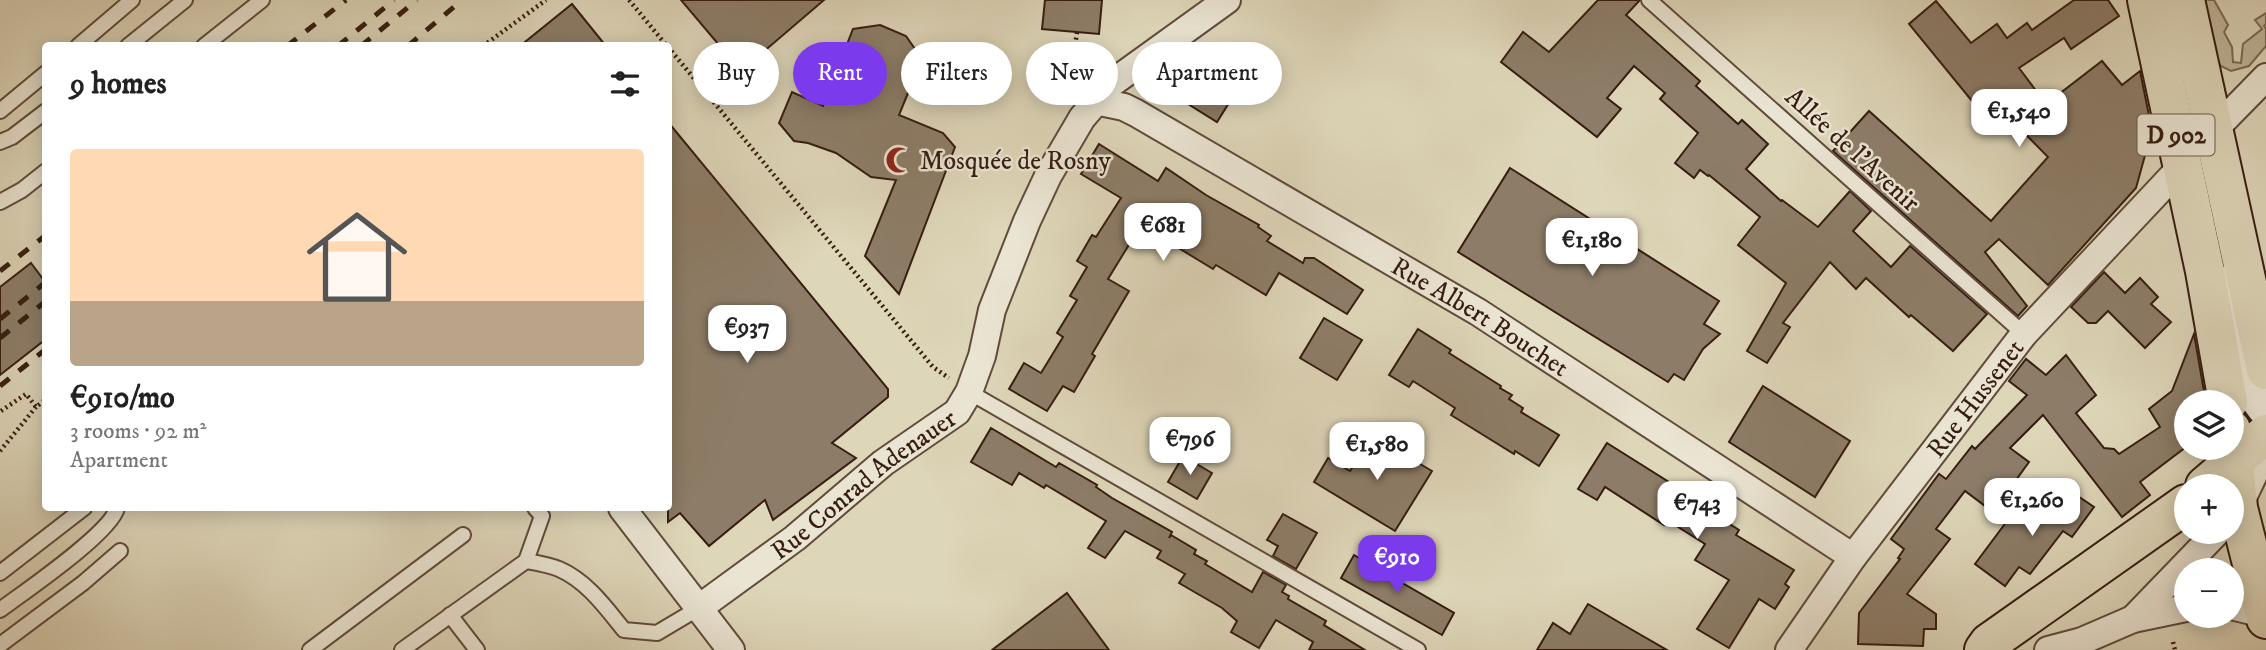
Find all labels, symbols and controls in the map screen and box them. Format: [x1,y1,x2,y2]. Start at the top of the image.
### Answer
chip: Buy [693,42,779,105]
chip: Rent [793,42,887,105]
chip: Filters [901,42,1012,105]
chip: New [1026,42,1118,105]
chip: Apartment [1132,42,1282,105]
icon: filters [606,65,644,103]
text: 9 homes [70,66,167,103]
street label: Allée de l'Avenir [1778,81,1927,220]
pin: €1,540 [1962,90,2076,149]
text: €1,540 [1987,97,2051,126]
road number: D 902 [2138,114,2214,155]
mosque icon: Mosquée de Rosny [884,145,914,175]
place label: Mosquée de Rosny [920,145,1111,178]
icon: home [294,194,420,320]
pin: €681 [1122,204,1204,263]
text: €681 [1140,211,1186,240]
pin: €1,180 [1535,218,1649,278]
text: €1,180 [1562,226,1622,255]
street label: Rue Albert Bouchet [1385,250,1575,385]
pin: €937 [706,306,788,365]
text: €937 [724,313,770,342]
street label: Rue Hussenet [1920,333,2032,465]
text: €910/mo [70,380,175,417]
map controls [2174,390,2244,628]
button: layers [2174,390,2244,460]
street label: Rue Conrad Adenauer [765,402,964,568]
text: 3 rooms · 92 m² [70,417,207,446]
pin: €796 [1149,418,1231,477]
pin: €1,580 [1320,422,1434,482]
text: €796 [1165,425,1215,454]
text: €1,580 [1345,430,1409,459]
text: Apartment [70,446,168,475]
button: + [2174,474,2244,544]
pin: €1,260 [1975,478,2089,538]
pin: €743 [1656,482,1738,541]
text: €1,260 [2000,486,2064,515]
text: €743 [1673,489,1721,518]
pin: €910 [1356,536,1438,595]
text: €910 [1374,543,1420,572]
button: − [2174,558,2244,628]

